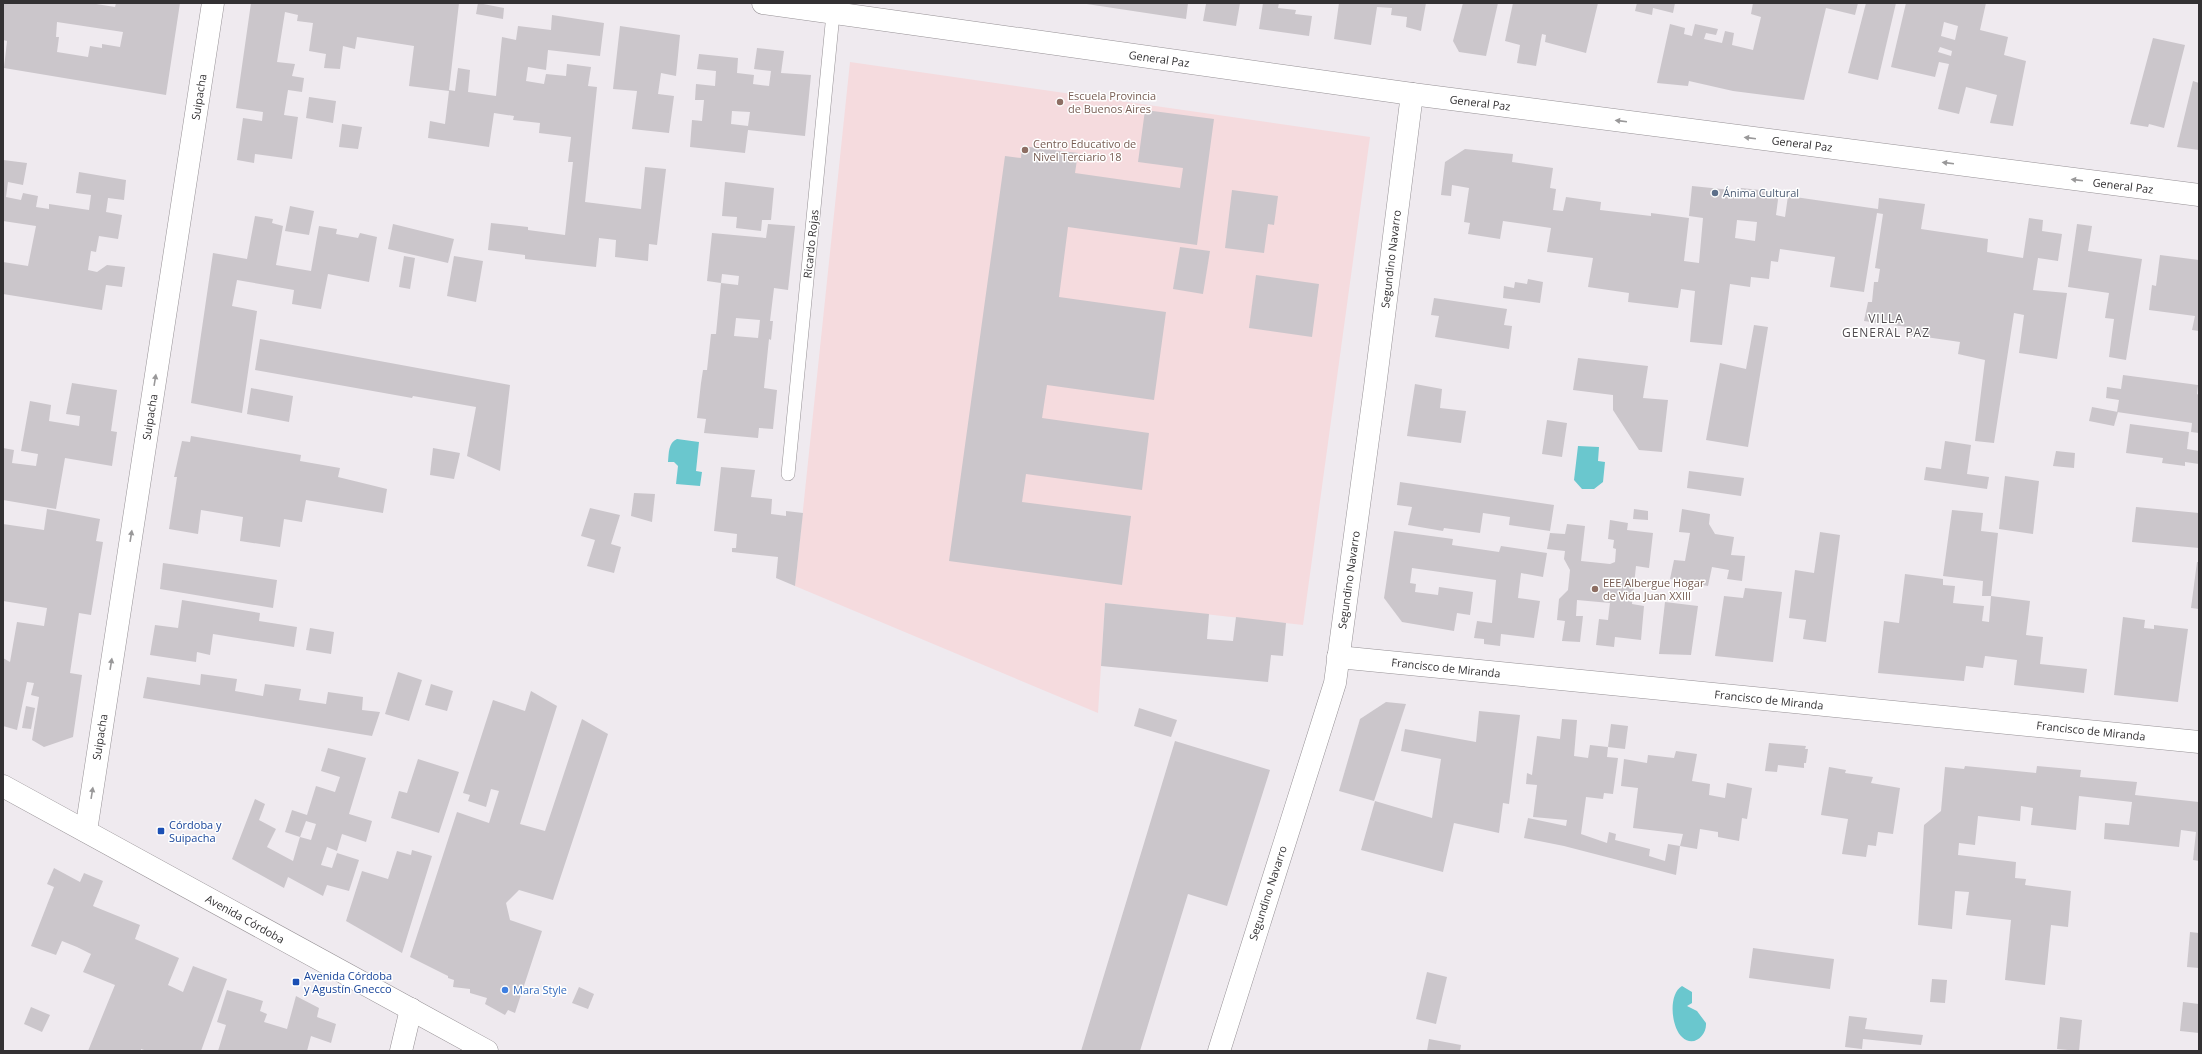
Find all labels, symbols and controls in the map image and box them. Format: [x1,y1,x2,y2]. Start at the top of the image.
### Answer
street label: General Paz [1128,47,1190,70]
street label: Suipacha [187,73,210,121]
place label: Escuela Provincia de Buenos Aires [1068,88,1156,116]
street label: General Paz [1449,91,1511,114]
marker: Escuela Provincia de Buenos Aires [1055,97,1065,107]
one-way arrow [1615,118,1627,124]
street label: General Paz [1771,132,1833,155]
one-way arrow [1744,134,1756,141]
place label: Centro Educativo de Nivel Terciario 18 [1033,136,1136,164]
marker: Centro Educativo de Nivel Terciario 18 [1020,145,1030,155]
one-way arrow [1942,160,1954,166]
street label: General Paz [2092,174,2154,197]
one-way arrow [2071,176,2083,183]
place label: Ánima Cultural [1723,185,1799,200]
marker: Ánima Cultural [1710,188,1720,198]
street label: Ricardo Rojas [799,209,822,279]
street label: Segundino Navarro [1377,209,1404,309]
district label: VILLA GENERAL PAZ [1842,310,1930,341]
one-way arrow [152,374,158,386]
street label: Suipacha [138,393,161,441]
street label: Segundino Navarro [1334,529,1363,630]
one-way arrow [128,530,134,542]
place label: EEE Albergue Hogar de Vida Juan XXIII [1603,575,1705,603]
marker: EEE Albergue Hogar de Vida Juan XXIII [1590,584,1600,594]
street label: Francisco de Miranda [1391,654,1501,681]
one-way arrow [108,658,114,670]
street label: Francisco de Miranda [1714,686,1824,713]
street label: Suipacha [88,713,111,761]
street label: Francisco de Miranda [2036,717,2146,744]
one-way arrow [89,787,95,799]
place label: Córdoba y Suipacha [169,817,222,845]
marker: Córdoba y Suipacha [156,826,166,836]
street label: Segundino Navarro [1245,843,1290,942]
street label: Avenida Córdoba [203,891,287,946]
place label: Avenida Córdoba y Agustín Gnecco [304,968,392,996]
marker: Avenida Córdoba y Agustín Gnecco [291,977,301,987]
place label: Mara Style [513,982,567,997]
marker: Mara Style [500,985,510,995]

